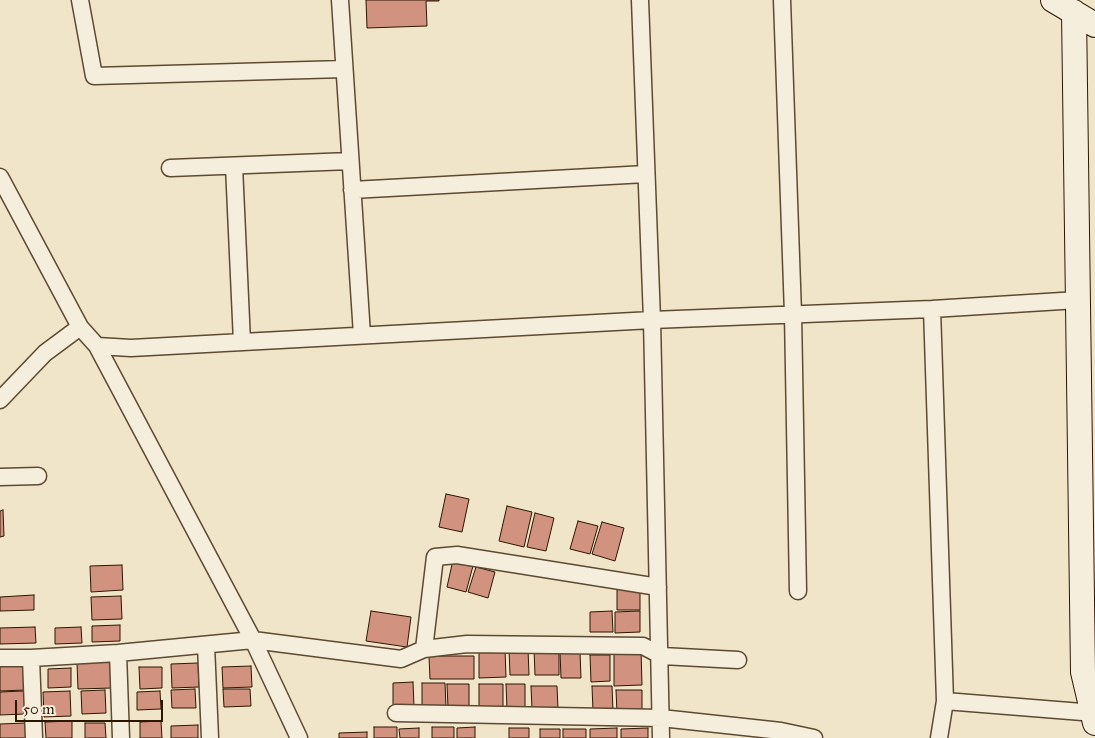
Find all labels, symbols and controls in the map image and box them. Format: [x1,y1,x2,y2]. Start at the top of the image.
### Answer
scale bar [18,690,165,722]
text: 50 m [23,700,55,718]

